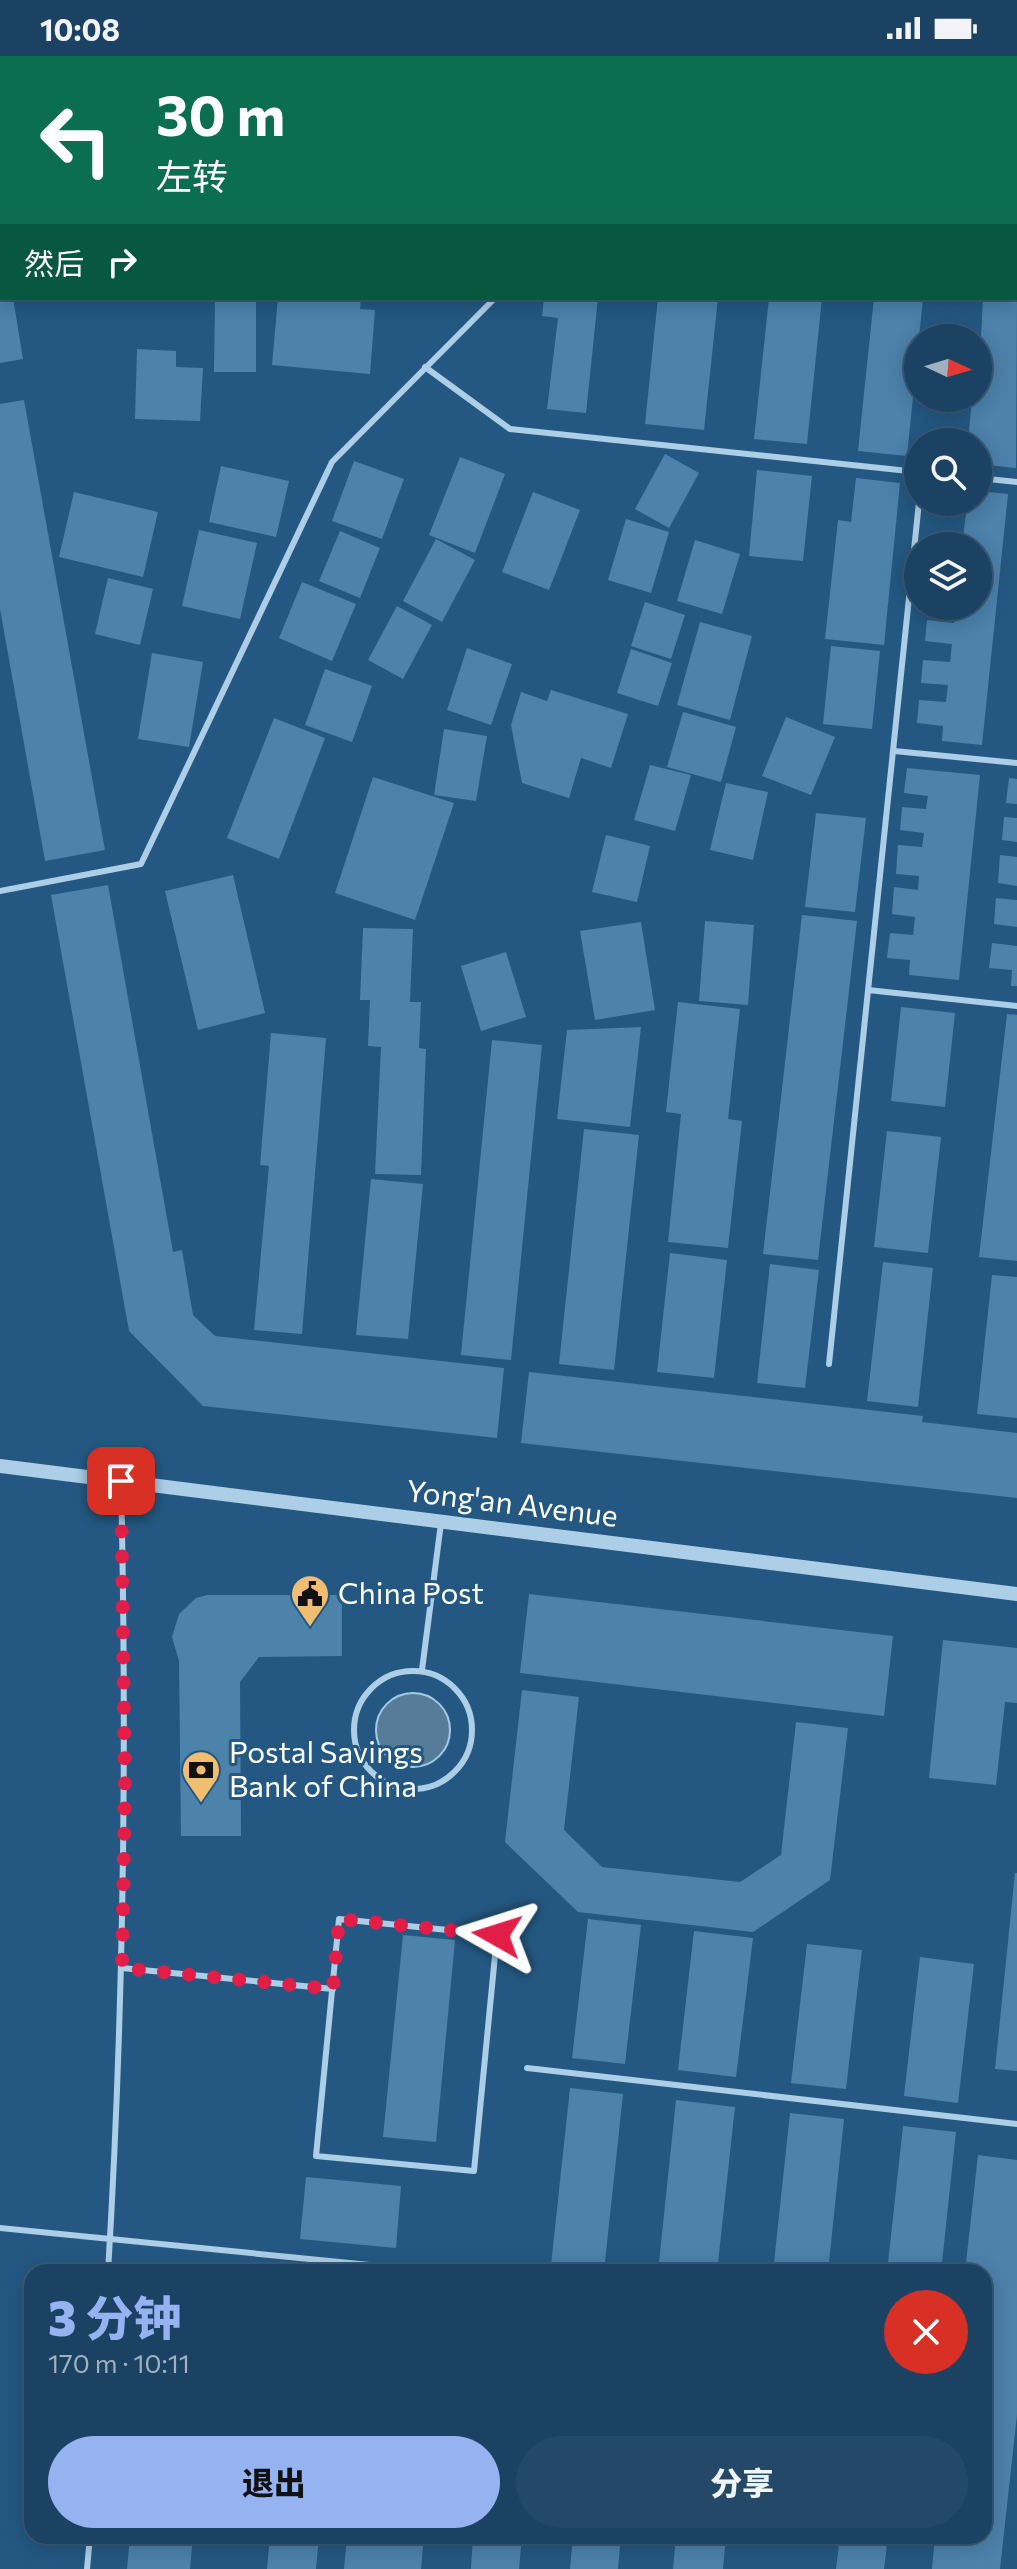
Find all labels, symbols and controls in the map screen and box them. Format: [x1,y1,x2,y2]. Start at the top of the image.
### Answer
text: 10:08 [40,10,120,47]
text: 30 m [156,79,285,148]
icon: left [24,88,128,192]
text: 左转 [156,153,228,197]
icon: right [100,240,144,284]
text: 然后 [24,244,84,281]
north arrow [904,324,992,412]
map controls [904,324,992,620]
button: search [904,428,992,516]
button: layers [904,532,992,620]
pin [87,1447,155,1515]
icon: arrive [99,1459,143,1503]
street label: Yong'an Avenue [404,1470,620,1533]
public building icon: China Post [289,1573,331,1628]
place label: China Post [338,1573,484,1610]
place label: Postal Savings Bank of China [229,1732,423,1803]
bank icon: Postal Savings Bank of China [180,1749,222,1804]
position arrow [455,1893,539,1977]
text: 3 分钟 [48,2287,181,2346]
button: close [884,2290,968,2374]
text: 170 m · 10:11 [48,2347,190,2378]
button: 退出 [48,2436,500,2528]
button: 分享 [516,2436,968,2528]

